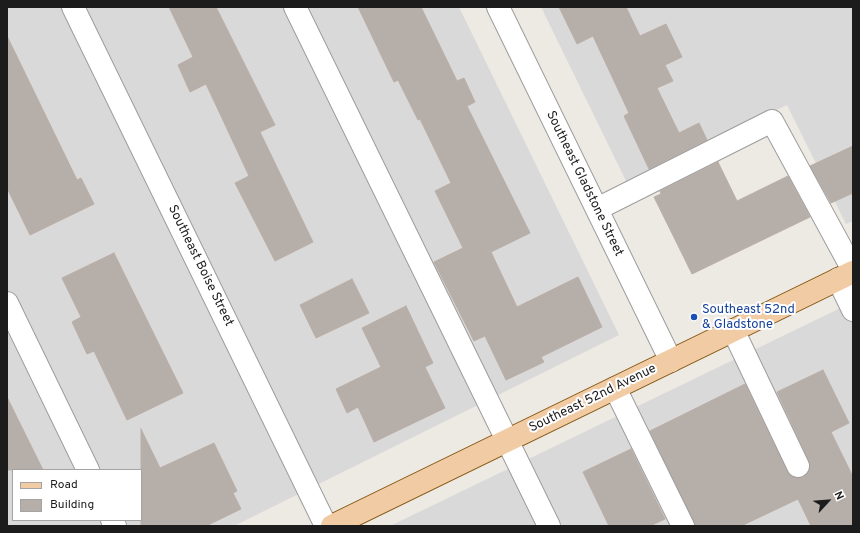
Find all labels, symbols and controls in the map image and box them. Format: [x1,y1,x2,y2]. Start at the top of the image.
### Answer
street label: Southeast Gladstone Street [542,109,626,259]
street label: Southeast Boise Street [164,203,236,329]
place label: Southeast 52nd & Gladstone [702,302,795,333]
marker: Southeast 52nd & Gladstone [689,312,699,322]
street label: Southeast 52nd Avenue [527,361,659,437]
legend [12,469,142,521]
text: Road [50,477,78,493]
north arrow [808,481,848,521]
text: N [831,489,847,502]
text: Building [50,497,94,513]

